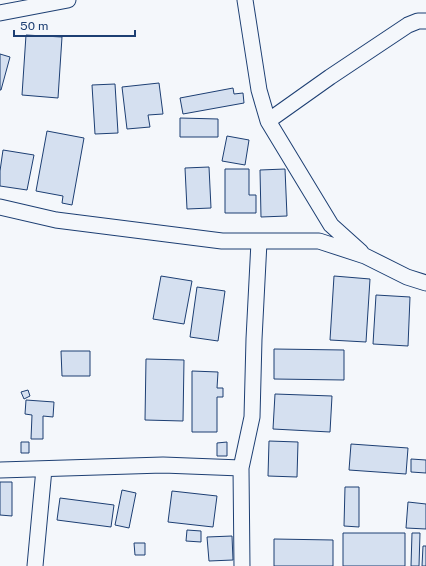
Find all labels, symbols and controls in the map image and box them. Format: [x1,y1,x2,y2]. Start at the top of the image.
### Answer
scale bar [14,12,135,38]
text: 50 m [20,19,48,33]

